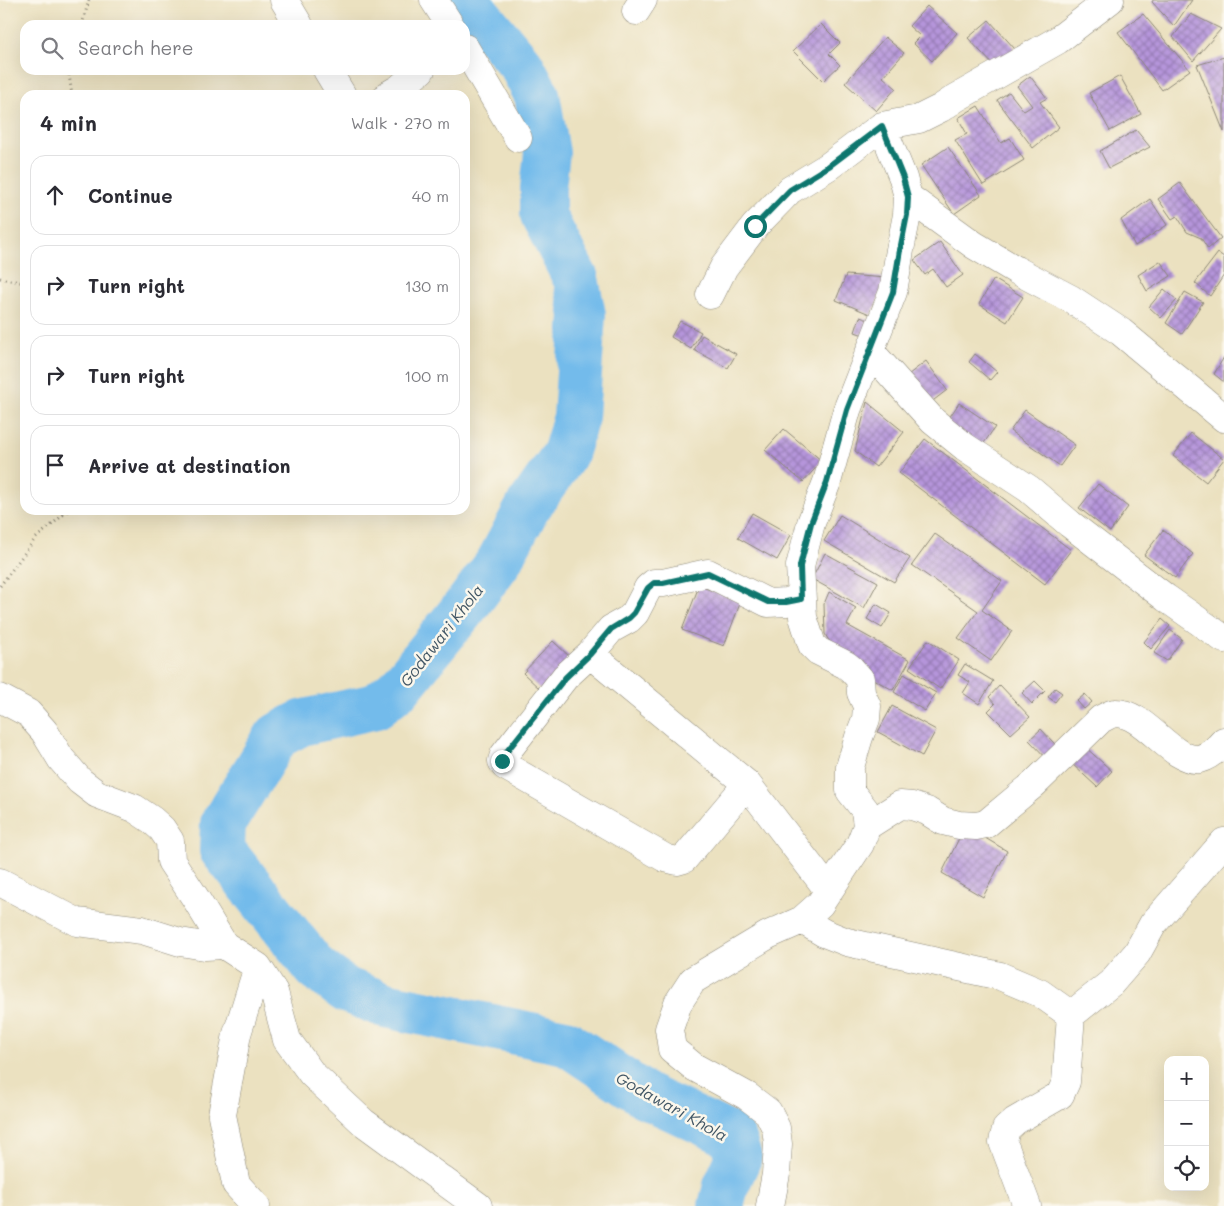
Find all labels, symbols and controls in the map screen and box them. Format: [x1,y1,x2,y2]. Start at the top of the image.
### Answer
search box [20,20,470,75]
icon: search [38,34,66,62]
text: Search here [78,35,194,60]
text: 4 min [40,109,97,136]
text: Walk · 270 m [351,112,450,133]
icon: ahead [41,181,69,209]
text: Continue [88,183,173,208]
text: 40 m [412,185,449,206]
route start [744,215,767,238]
icon: right [41,271,69,299]
text: Turn right [88,273,185,298]
text: 130 m [405,275,449,296]
icon: right [41,361,69,389]
text: Turn right [88,363,185,388]
text: 100 m [404,365,449,386]
icon: arrive [41,451,69,479]
text: Arrive at destination [88,453,291,478]
water label: Godawari Khola [395,580,487,690]
route end [491,750,514,773]
map controls [1164,1056,1209,1191]
button: + [1164,1056,1209,1101]
water label: Godawari Khola [613,1067,731,1145]
button: − [1164,1101,1209,1146]
button: locate [1164,1146,1209,1191]

